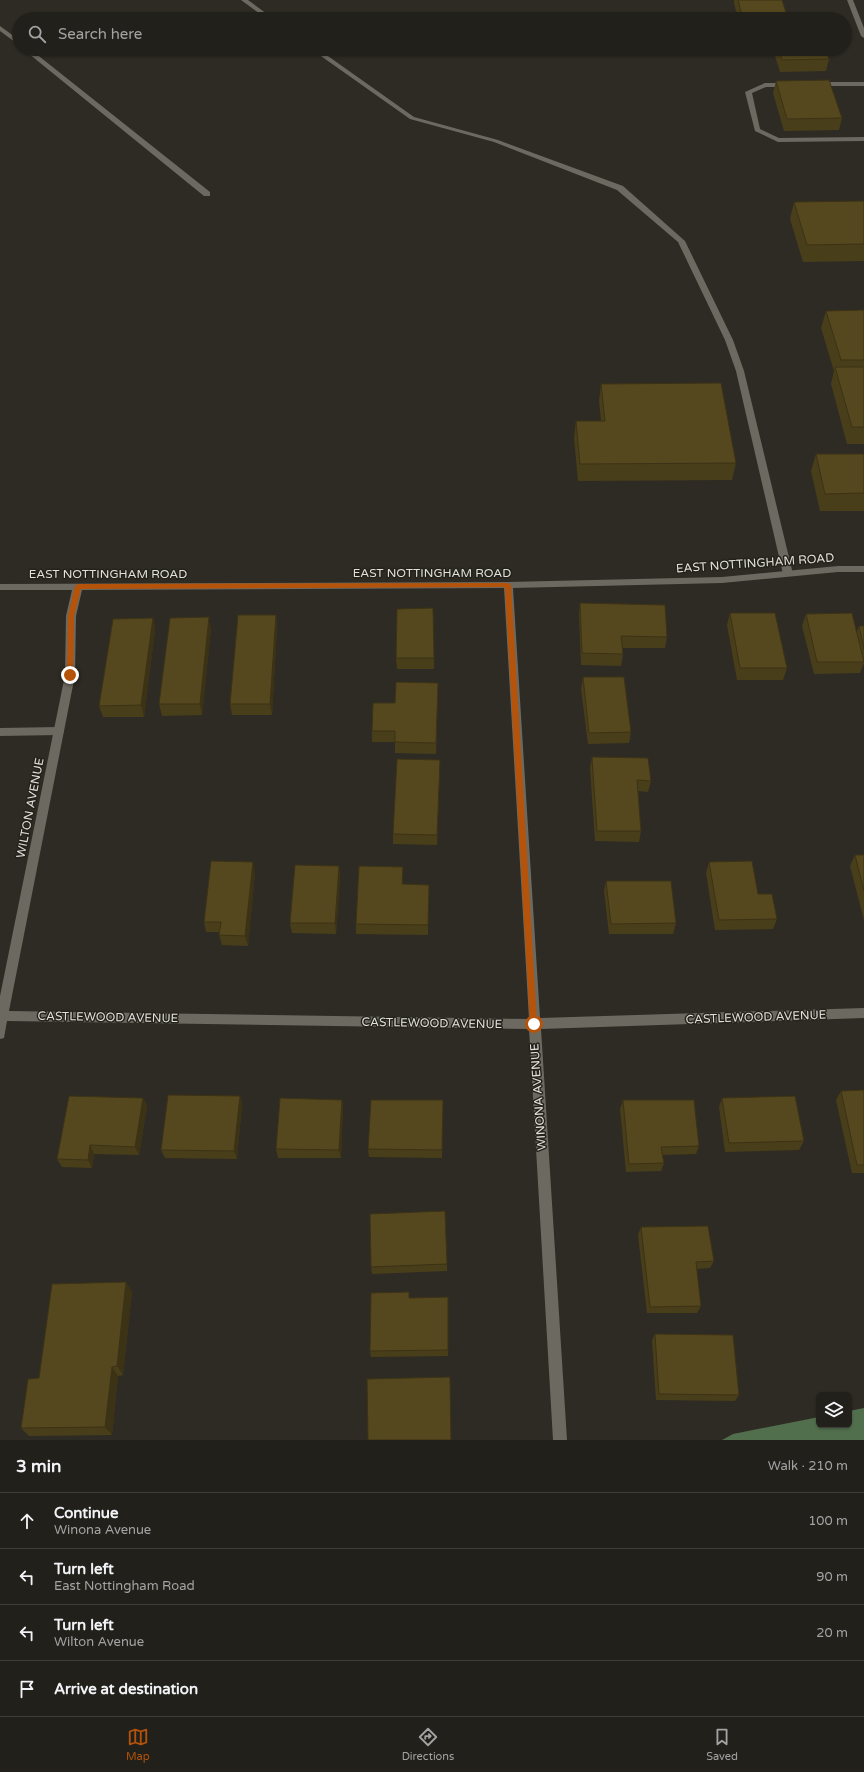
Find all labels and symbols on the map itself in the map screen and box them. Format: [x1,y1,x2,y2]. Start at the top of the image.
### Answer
street label: EAST NOTTINGHAM ROAD [675,550,835,576]
street label: EAST NOTTINGHAM ROAD [353,566,511,580]
street label: EAST NOTTINGHAM ROAD [29,567,187,581]
route end [61,666,79,684]
street label: WILTON AVENUE [13,756,47,859]
street label: CASTLEWOOD AVENUE [685,1008,827,1026]
street label: CASTLEWOOD AVENUE [38,1009,179,1025]
street label: CASTLEWOOD AVENUE [362,1015,503,1031]
route start [525,1015,543,1033]
street label: WINONA AVENUE [527,1043,549,1151]

